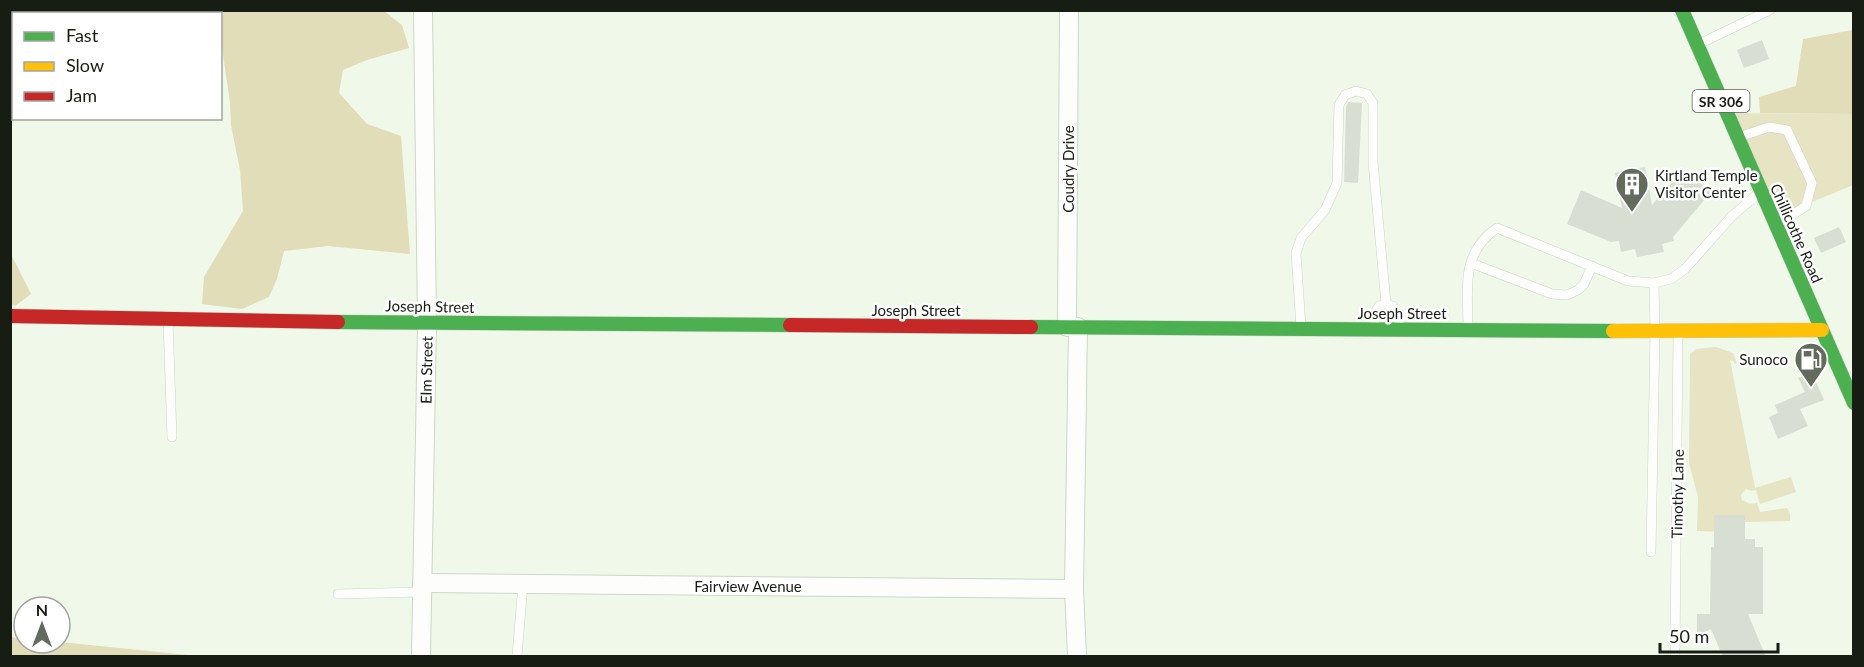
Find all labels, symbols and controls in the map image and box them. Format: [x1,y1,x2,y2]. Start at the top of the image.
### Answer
legend [12,12,222,120]
text: Fast [66,24,99,46]
text: Slow [66,54,104,76]
text: Jam [66,84,97,106]
road number: SR 306 [1692,90,1750,112]
street label: Coudry Drive [1059,125,1077,213]
building icon: Kirtland Temple Visitor Center [1614,166,1650,213]
place label: Kirtland Temple Visitor Center [1655,166,1758,201]
street label: Chillicothe Road [1767,181,1827,285]
street label: Joseph Street [385,296,475,316]
street label: Joseph Street [871,301,961,319]
street label: Joseph Street [1357,304,1447,322]
street label: Elm Street [416,335,436,404]
fuel station icon: Sunoco [1793,341,1829,388]
place label: Sunoco [1739,350,1788,368]
street label: Timothy Lane [1667,449,1687,539]
street label: Fairview Avenue [694,577,802,595]
north arrow [12,595,72,655]
text: N [36,600,48,619]
scale bar [1660,616,1778,654]
text: 50 m [1669,625,1709,647]

